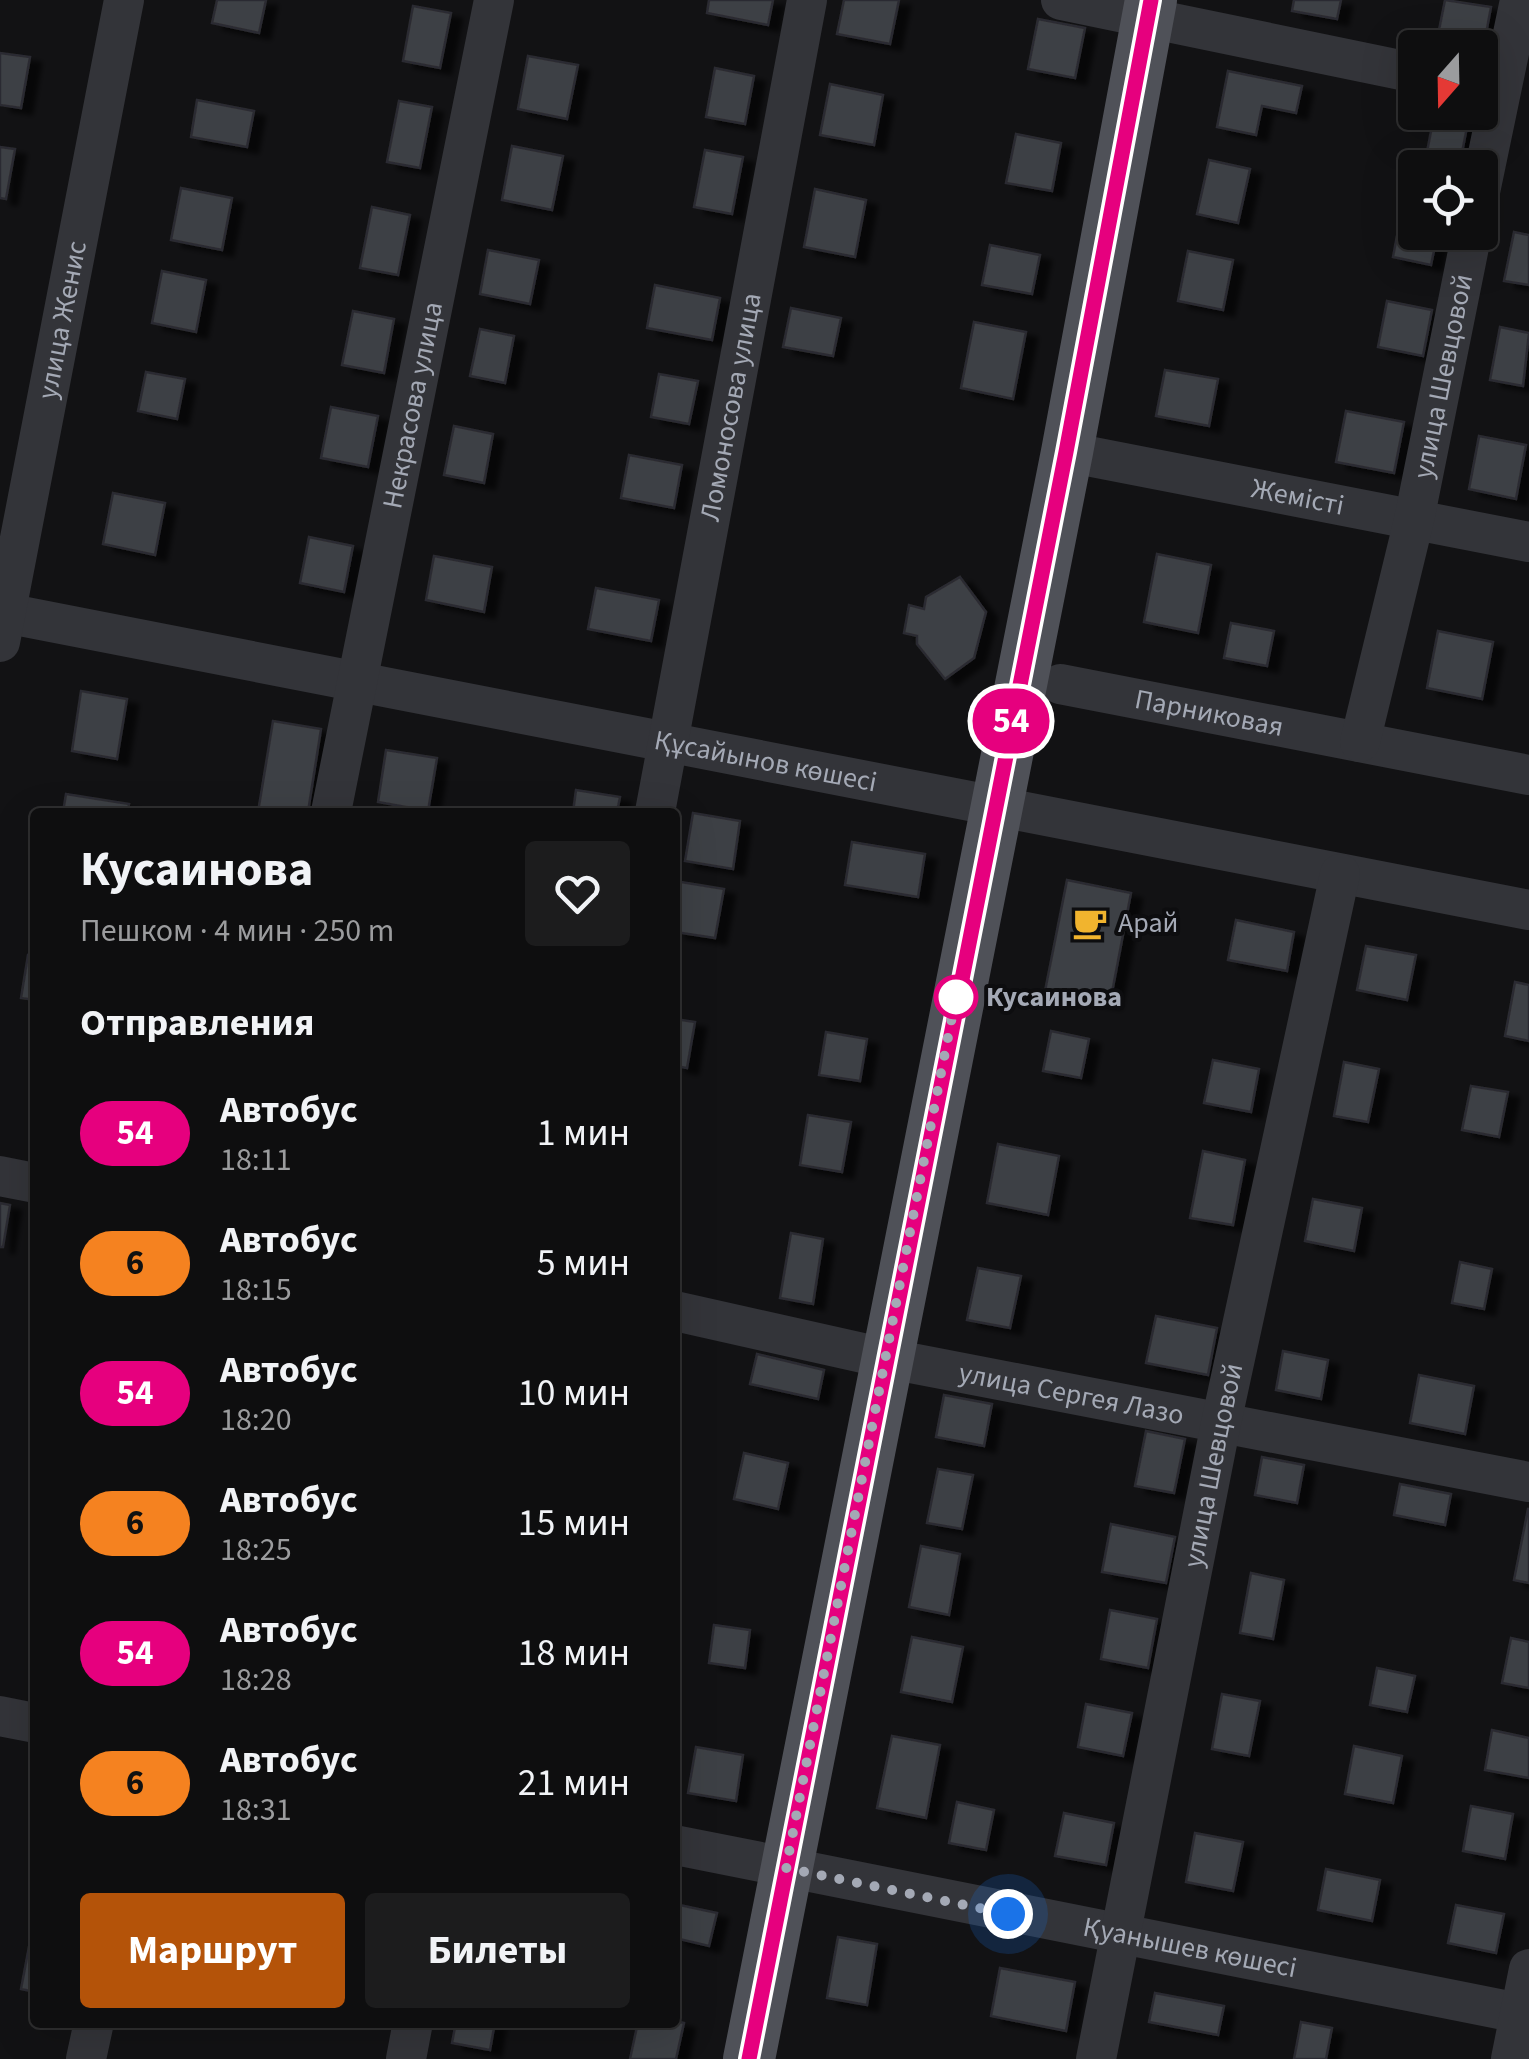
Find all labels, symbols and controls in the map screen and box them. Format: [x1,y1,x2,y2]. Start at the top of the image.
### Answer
north arrow [1398,30,1498,130]
map controls [1398,30,1498,250]
button: locate [1398,150,1498,250]
street label: улица Женис [27,237,97,402]
street label: улица Шевцовой [1403,271,1483,482]
street label: Ломоносова улица [690,290,772,524]
street label: Некрасова улица [372,298,453,512]
street label: Жемісті [1248,468,1348,526]
street label: Парниковая [1131,679,1287,747]
line badge: 54 [966,688,1056,754]
text: 54 [993,696,1029,746]
street label: Құсайынов көшесі [651,720,880,802]
text: Кусаинова [80,836,313,904]
button: heart [525,841,630,946]
place label: Арай [1118,903,1178,943]
cafe icon: Арай [1071,904,1109,942]
text: Пешком · 4 мин · 250 m [80,908,394,954]
marker: Кусаинова [935,976,977,1018]
place label: Кусаинова [986,977,1122,1017]
text: Отправления [80,996,314,1050]
text: Автобус [220,1083,358,1137]
text: 1 мин [537,1106,630,1160]
text: 54 [117,1108,153,1158]
text: 18:11 [220,1137,292,1183]
text: Автобус [220,1213,358,1267]
text: 5 мин [537,1236,630,1290]
text: 6 [126,1238,144,1288]
text: 18:15 [220,1267,292,1313]
text: Автобус [220,1343,358,1397]
street label: улица Сергея Лазо [955,1353,1187,1435]
street label: улица Шевцовой [1173,1359,1253,1571]
text: 10 мин [518,1366,630,1420]
text: 54 [117,1368,153,1418]
text: 18:20 [220,1397,292,1443]
text: Автобус [220,1473,358,1527]
text: 15 мин [518,1496,630,1550]
text: 6 [126,1498,144,1548]
text: 18:25 [220,1527,292,1573]
text: Автобус [220,1603,358,1657]
text: 18 мин [518,1626,630,1680]
text: 54 [117,1628,153,1678]
text: 18:28 [220,1657,292,1703]
text: Автобус [220,1733,358,1787]
text: 21 мин [518,1756,630,1810]
text: 6 [126,1758,144,1808]
text: 18:31 [220,1787,292,1833]
your location [983,1889,1033,1939]
button: Маршрут [80,1893,345,2008]
button: Билеты [365,1893,630,2008]
street label: Қуанышев көшесі [1080,1907,1300,1988]

